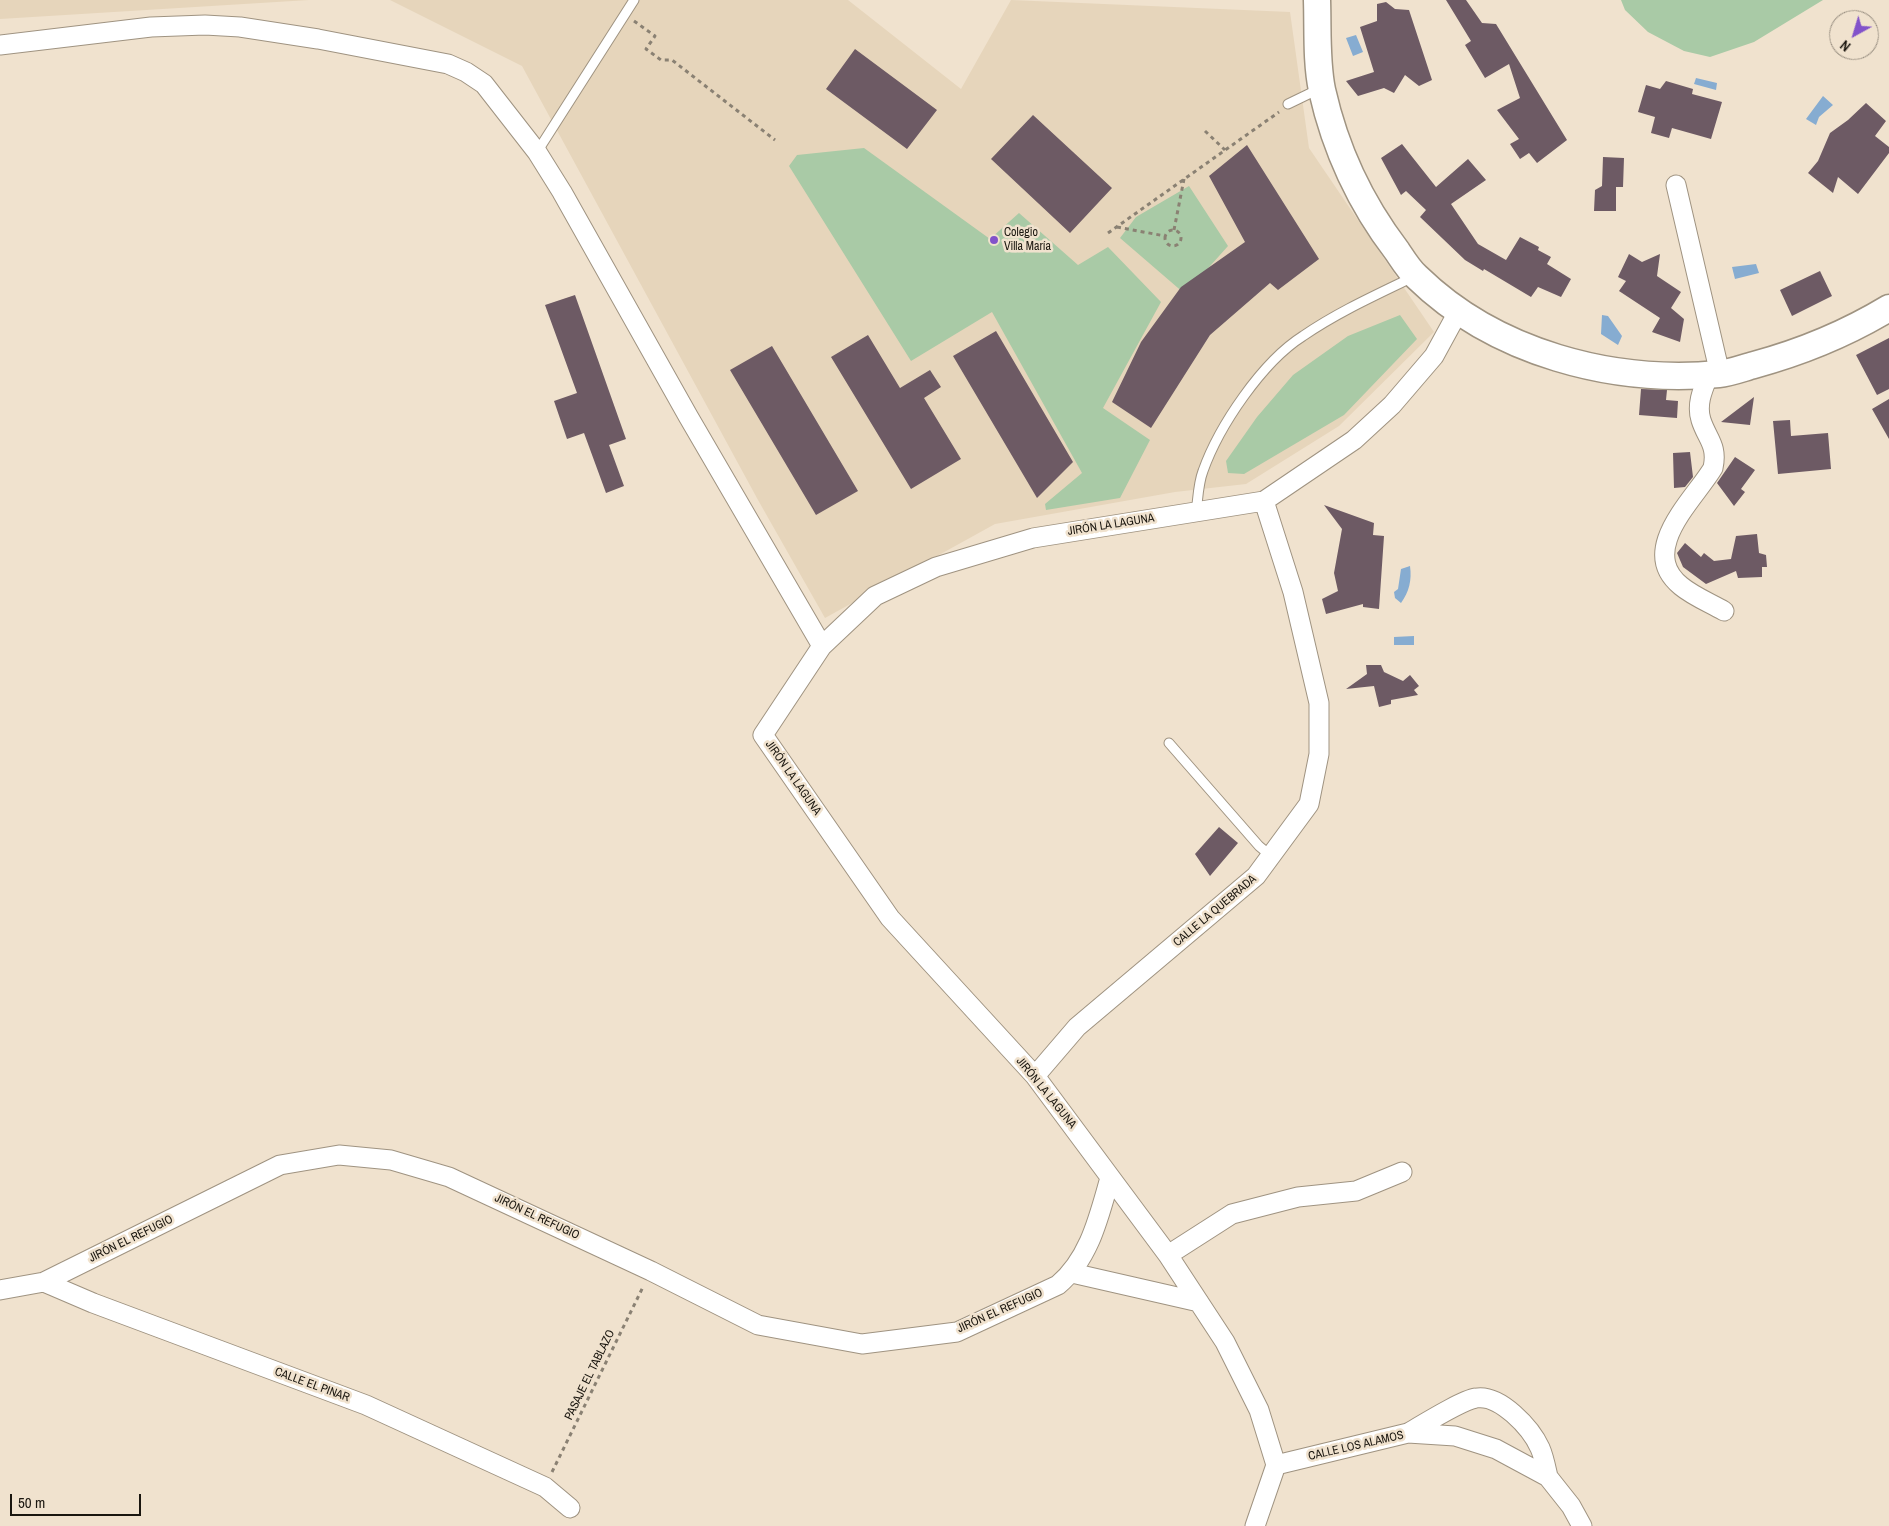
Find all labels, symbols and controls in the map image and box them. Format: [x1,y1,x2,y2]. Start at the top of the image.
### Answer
north arrow [1829,10,1879,60]
text: N [1836,36,1854,55]
place label: Colegio Villa María [1004,226,1051,254]
marker: Colegio Villa María [988,234,1000,246]
street label: JIRÓN LA LAGUNA [1067,511,1155,539]
street label: JIRÓN LA LAGUNA [762,738,824,818]
street label: CALLE LA QUEBRADA [1171,872,1259,950]
street label: JIRÓN LA LAGUNA [1013,1054,1079,1132]
street label: JIRÓN EL REFUGIO [492,1191,582,1243]
street label: JIRÓN EL REFUGIO [87,1212,175,1266]
street label: JIRÓN EL REFUGIO [955,1286,1045,1336]
street label: PASAJE EL TABLAZO [562,1328,618,1422]
street label: CALLE EL PINAR [273,1365,351,1405]
street label: CALLE LOS ALAMOS [1307,1428,1405,1464]
scale bar [12,1484,144,1516]
text: 50 m [18,1492,45,1513]

